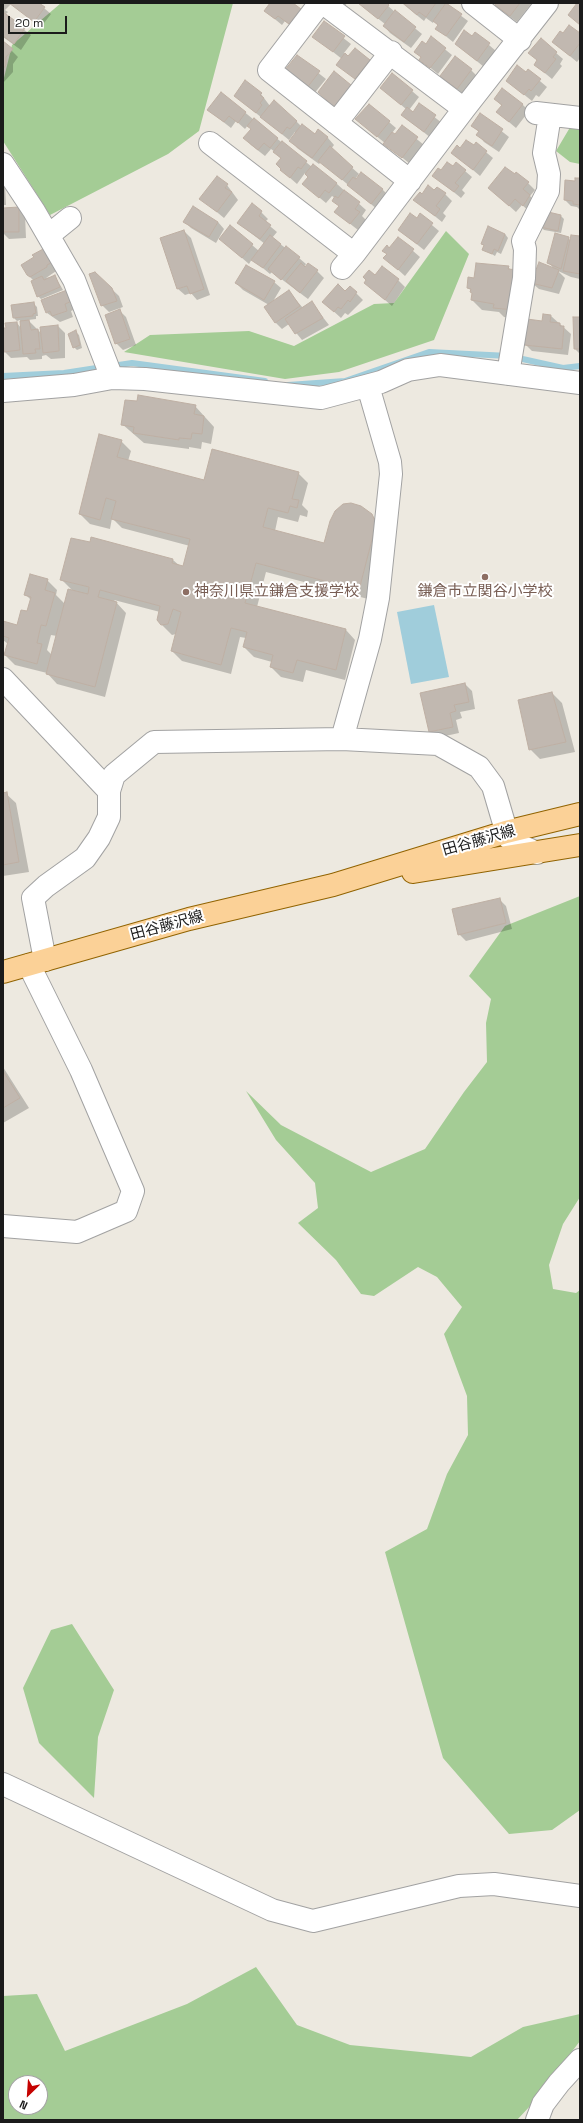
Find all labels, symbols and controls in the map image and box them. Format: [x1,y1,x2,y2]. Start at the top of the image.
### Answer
scale bar [10,8,69,34]
text: 20 m [15,15,43,31]
marker: 鎌倉市立関谷小学校 [480,572,490,582]
place label: 神奈川県立鎌倉支援学校 [194,583,359,601]
place label: 鎌倉市立関谷小学校 [418,583,552,601]
marker: 神奈川県立鎌倉支援学校 [181,587,191,597]
street label: 田谷藤沢線 [440,822,518,860]
street label: 田谷藤沢線 [128,908,206,944]
north arrow [8,2075,48,2115]
text: N [17,2097,30,2113]

